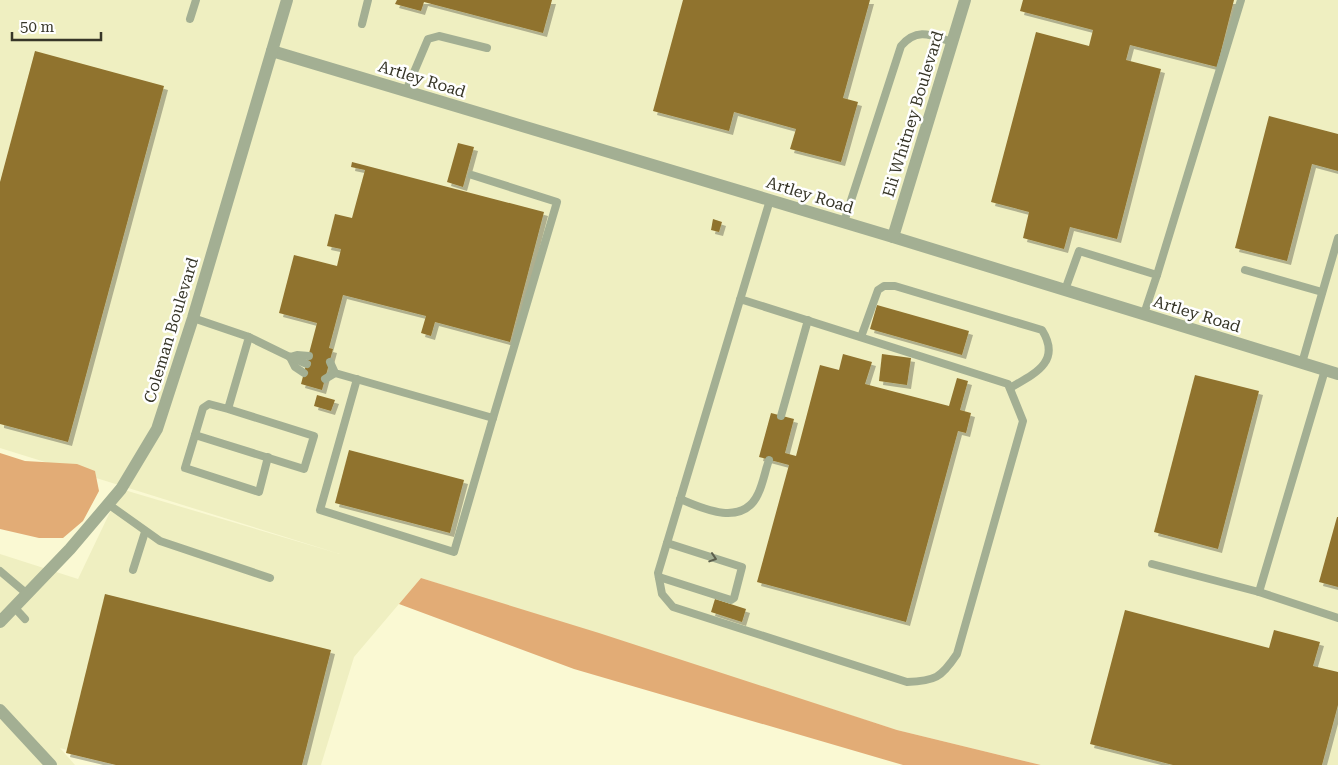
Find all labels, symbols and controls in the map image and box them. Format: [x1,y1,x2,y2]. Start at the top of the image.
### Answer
scale bar [12,10,101,42]
text: 50 m [20,18,55,36]
street label: Eli Whitney Boulevard [879,28,947,200]
street label: Artley Road [376,57,468,101]
street label: Artley Road [764,173,856,217]
street label: Coleman Boulevard [140,255,202,405]
street label: Artley Road [1151,292,1243,336]
one-way arrow [709,552,717,562]

